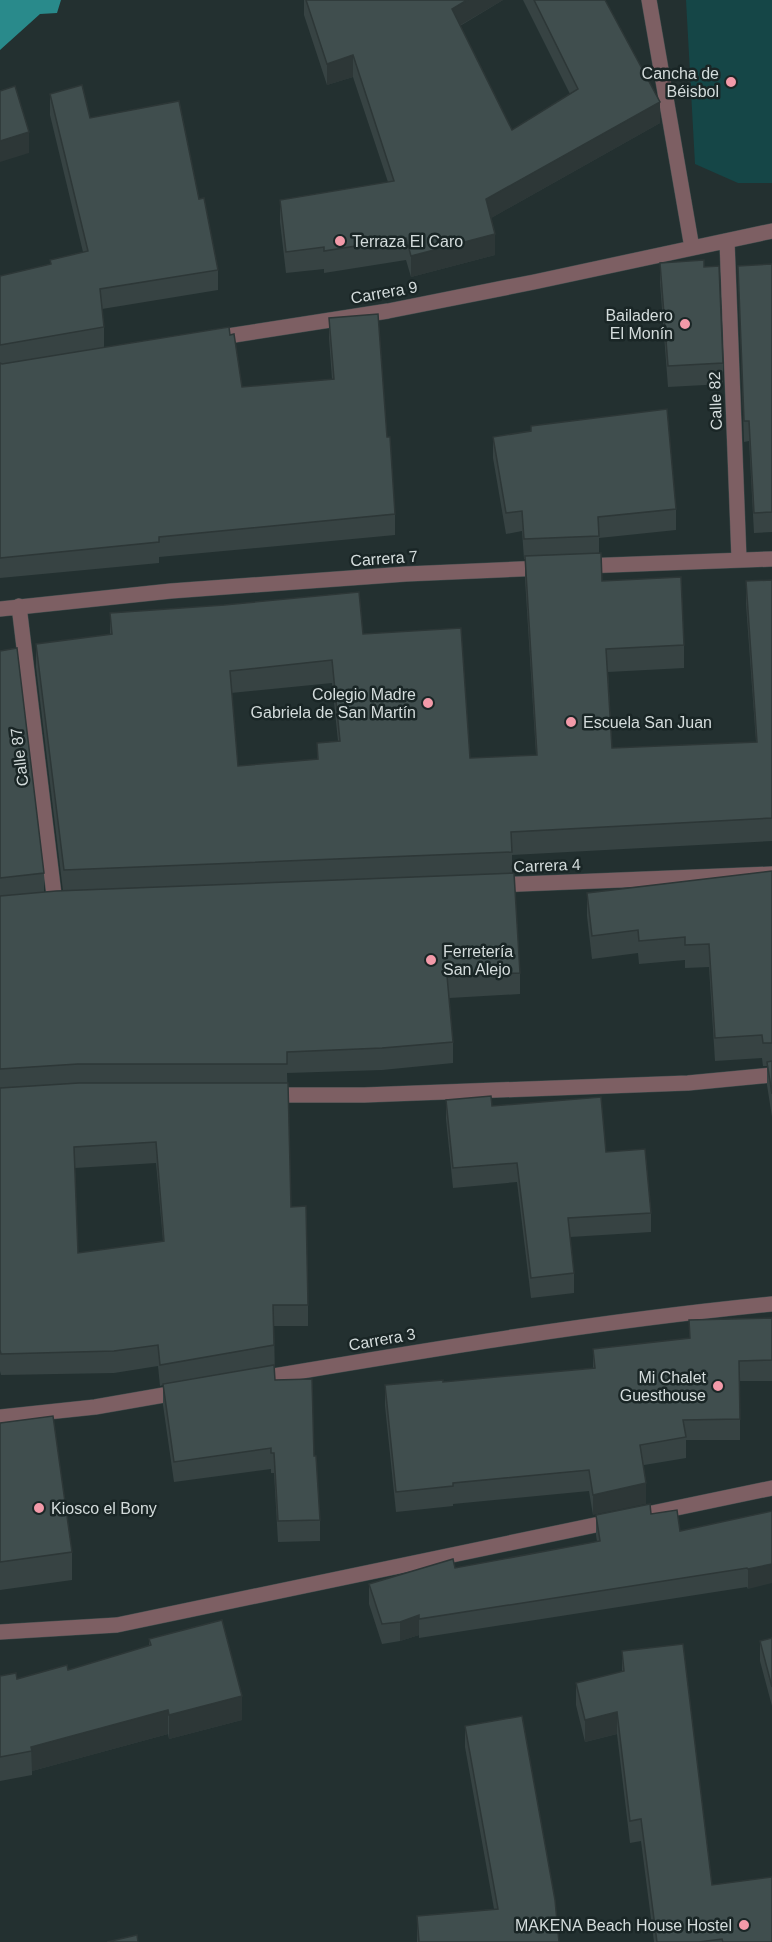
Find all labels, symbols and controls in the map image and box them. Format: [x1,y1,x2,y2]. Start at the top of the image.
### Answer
place label: Cancha de Béisbol [642,65,719,100]
marker: Cancha de Béisbol [724,75,738,89]
place label: Terraza El Caro [352,233,463,250]
marker: Terraza El Caro [333,234,347,248]
street label: Carrera 9 [349,278,419,307]
place label: Bailadero El Monín [605,307,673,342]
marker: Bailadero El Monín [678,317,692,331]
street label: Calle 82 [706,371,725,431]
street label: Carrera 7 [350,548,418,569]
place label: Colegio Madre Gabriela de San Martín [251,686,416,721]
marker: Colegio Madre Gabriela de San Martín [421,696,435,710]
place label: Escuela San Juan [583,714,712,731]
marker: Escuela San Juan [564,715,578,729]
street label: Calle 87 [7,727,32,787]
street label: Carrera 4 [513,856,581,875]
place label: Ferretería San Alejo [443,943,513,978]
marker: Ferretería San Alejo [424,953,438,967]
street label: Carrera 3 [347,1325,417,1354]
place label: Mi Chalet Guesthouse [620,1369,707,1404]
marker: Mi Chalet Guesthouse [711,1379,725,1393]
place label: Kiosco el Bony [51,1500,157,1517]
marker: Kiosco el Bony [32,1501,46,1515]
place label: MAKENA Beach House Hostel [515,1917,732,1934]
marker: MAKENA Beach House Hostel [737,1918,751,1932]

